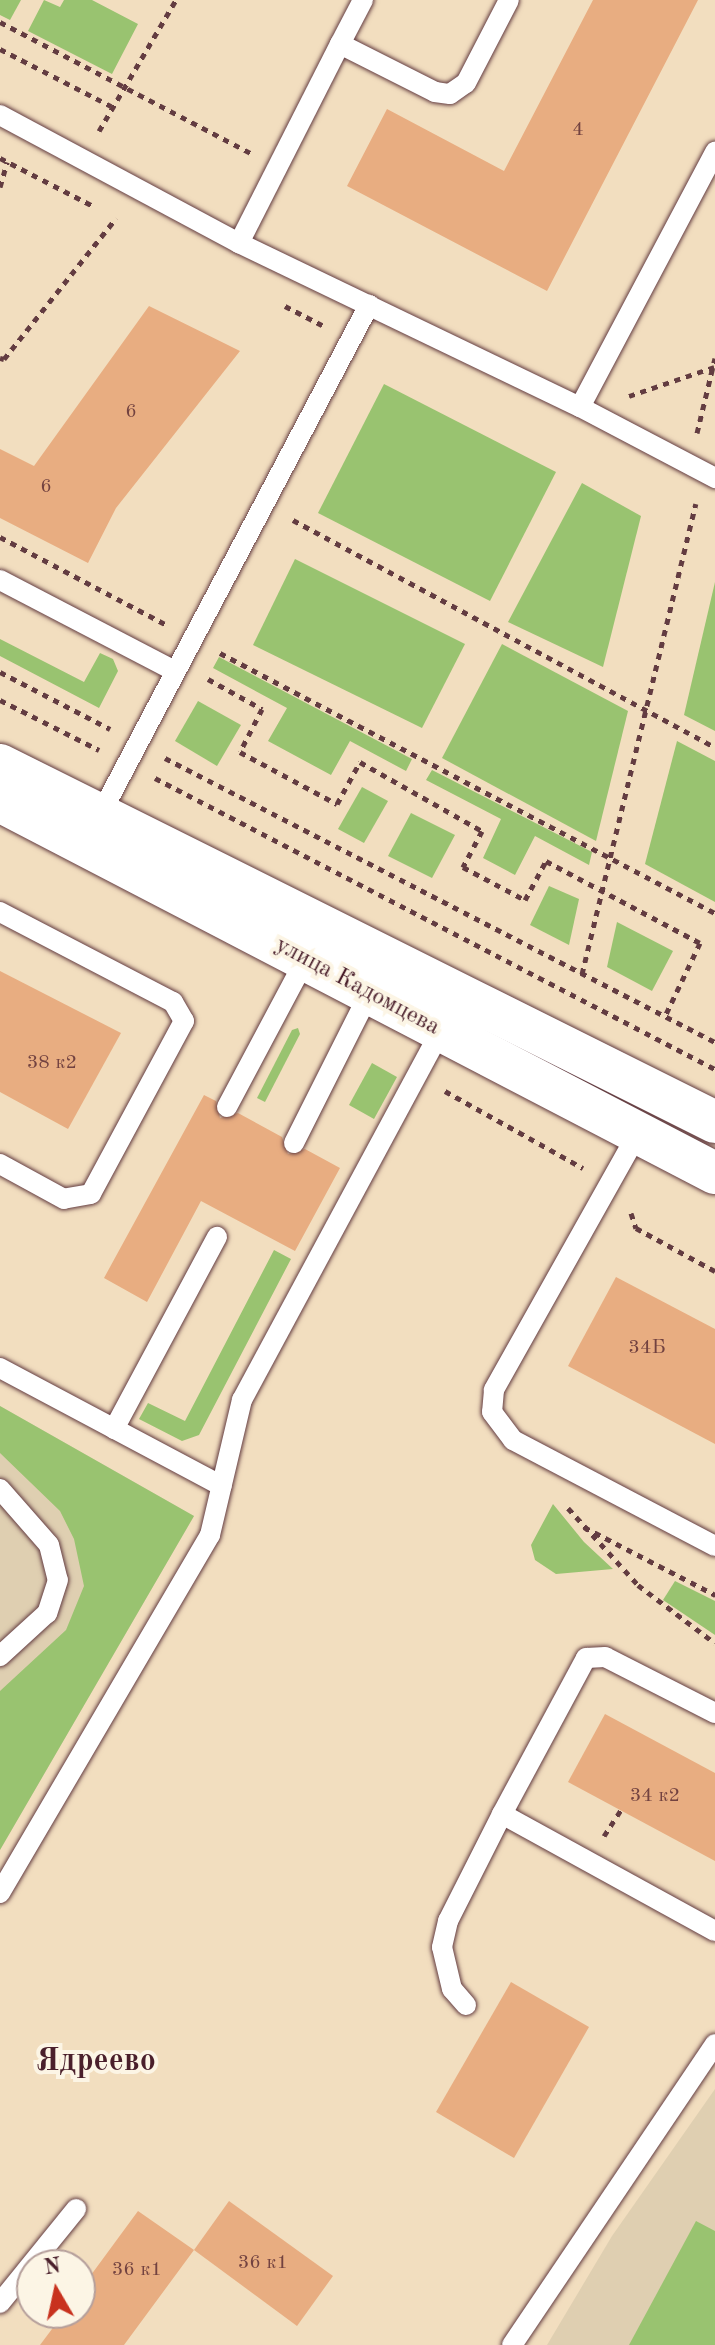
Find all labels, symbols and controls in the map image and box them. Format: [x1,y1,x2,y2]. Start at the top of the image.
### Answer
house number: 4 [572,118,584,142]
house number: 6 [125,400,137,424]
house number: 6 [40,475,52,499]
street label: улица Кадомцева [270,931,444,1043]
house number: 38 к2 [27,1051,77,1075]
house number: 34Б [628,1336,666,1360]
house number: 34 к2 [630,1784,680,1808]
district label: Ядреево [36,2043,156,2081]
north arrow [16,2249,96,2329]
house number: 36 к1 [238,2251,288,2275]
text: N [43,2255,63,2279]
house number: 36 к1 [112,2258,162,2282]

